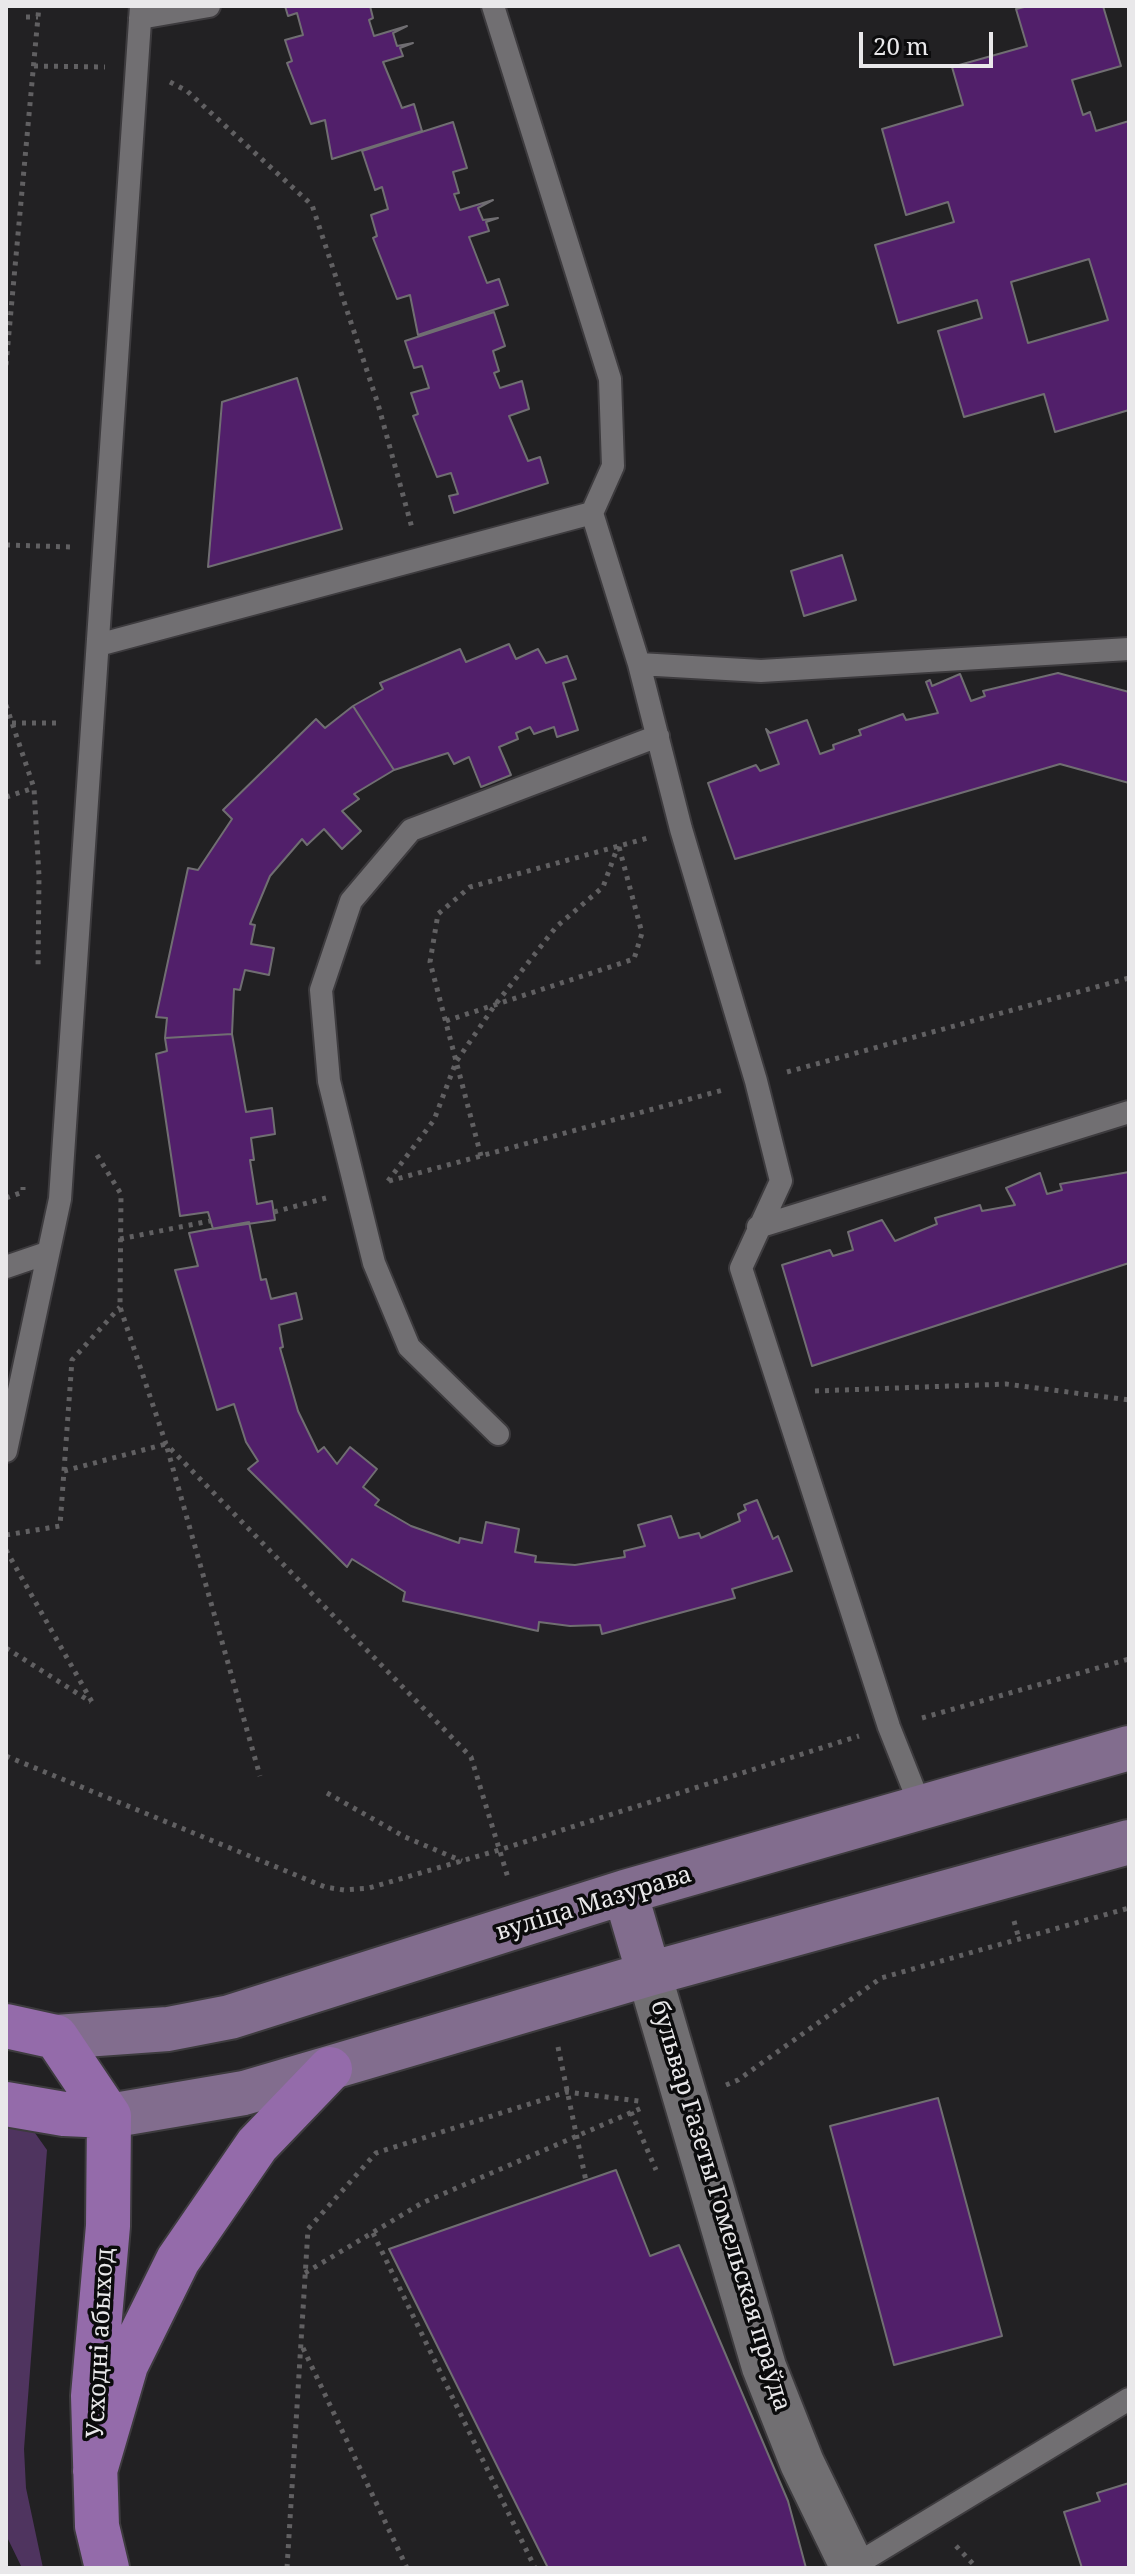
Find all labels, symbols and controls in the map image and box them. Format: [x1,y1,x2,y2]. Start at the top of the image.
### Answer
scale bar [863,16,997,66]
text: 20 m [873,29,929,62]
street label: вуліца Мазурава [493,1861,695,1947]
street label: бульвар Газеты Гомельская праўда [644,1997,796,2415]
street label: Усходні абыход [82,2247,120,2439]

